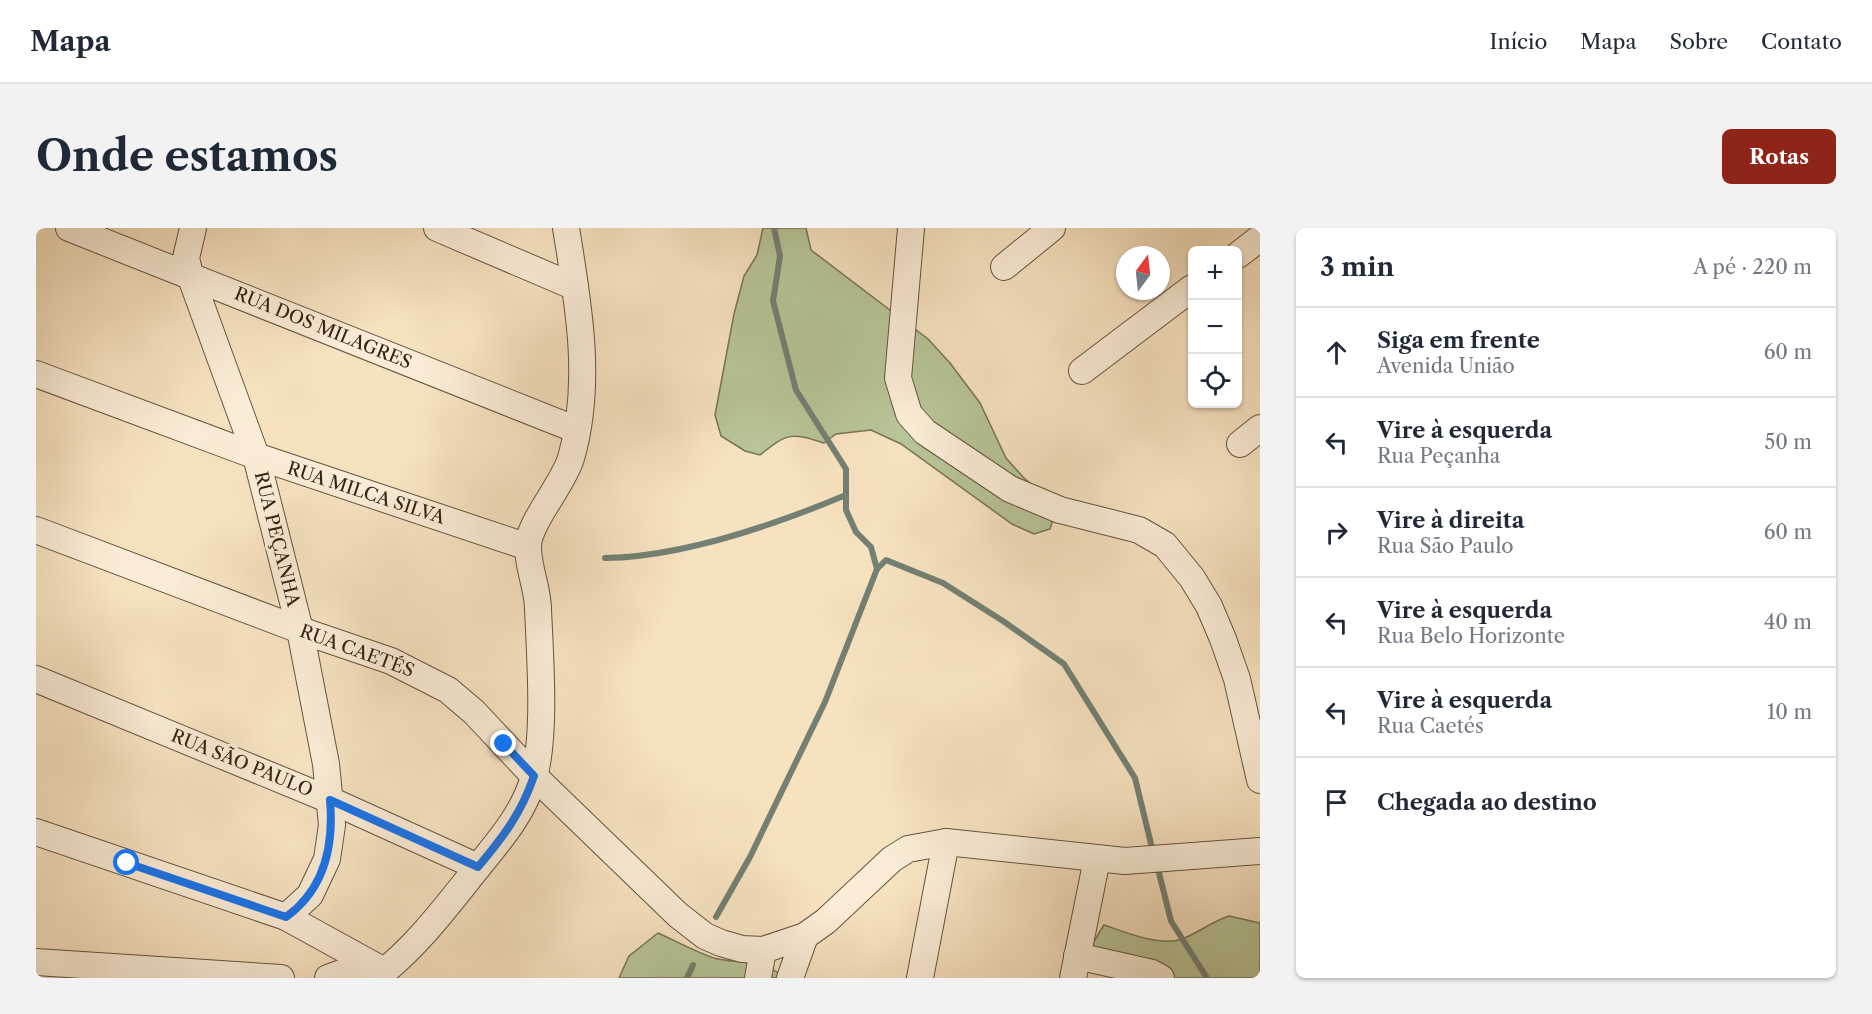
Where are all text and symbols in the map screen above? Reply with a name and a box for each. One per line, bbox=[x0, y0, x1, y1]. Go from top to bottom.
text: Mapa bbox=[30, 24, 111, 58]
text: Início bbox=[1490, 29, 1547, 54]
text: Mapa bbox=[1580, 29, 1637, 54]
text: Sobre bbox=[1670, 29, 1728, 54]
text: Contato bbox=[1761, 29, 1842, 54]
button: Rotas bbox=[1722, 129, 1836, 184]
text: Onde estamos bbox=[36, 130, 338, 182]
north arrow bbox=[1116, 246, 1170, 300]
map controls bbox=[1188, 246, 1242, 408]
button: + bbox=[1188, 246, 1242, 300]
text: 3 min bbox=[1320, 251, 1394, 283]
text: A pé · 220 m bbox=[1693, 255, 1812, 279]
street label: RUA DOS MILAGRES bbox=[231, 282, 415, 374]
button: − bbox=[1188, 300, 1242, 354]
text: Siga em frente bbox=[1377, 327, 1540, 354]
icon: ahead bbox=[1320, 336, 1353, 369]
text: 60 m bbox=[1764, 340, 1812, 364]
button: locate bbox=[1188, 354, 1242, 408]
text: Avenida União bbox=[1377, 354, 1515, 378]
text: Vire à esquerda bbox=[1377, 417, 1552, 444]
icon: left bbox=[1320, 426, 1353, 459]
text: 50 m bbox=[1765, 430, 1812, 454]
text: Rua Peçanha bbox=[1377, 444, 1500, 468]
street label: RUA MILCA SILVA bbox=[284, 457, 448, 529]
street label: RUA PEÇANHA bbox=[250, 469, 305, 610]
text: Vire à direita bbox=[1377, 507, 1524, 534]
icon: right bbox=[1320, 516, 1353, 549]
text: 60 m bbox=[1764, 520, 1812, 544]
text: Rua São Paulo bbox=[1377, 534, 1514, 558]
text: Vire à esquerda bbox=[1377, 597, 1552, 624]
icon: left bbox=[1320, 606, 1353, 639]
text: 40 m bbox=[1764, 610, 1812, 634]
street label: RUA CAETÉS bbox=[297, 619, 417, 682]
text: Rua Belo Horizonte bbox=[1377, 624, 1565, 648]
text: Vire à esquerda bbox=[1377, 687, 1552, 714]
icon: left bbox=[1320, 696, 1353, 729]
text: 10 m bbox=[1767, 700, 1812, 724]
text: Rua Caetés bbox=[1377, 714, 1484, 738]
street label: RUA SÃO PAULO bbox=[168, 723, 317, 801]
route end bbox=[490, 730, 516, 756]
icon: arrive bbox=[1320, 786, 1353, 819]
text: Chegada ao destino bbox=[1377, 789, 1597, 816]
route start bbox=[113, 849, 139, 875]

